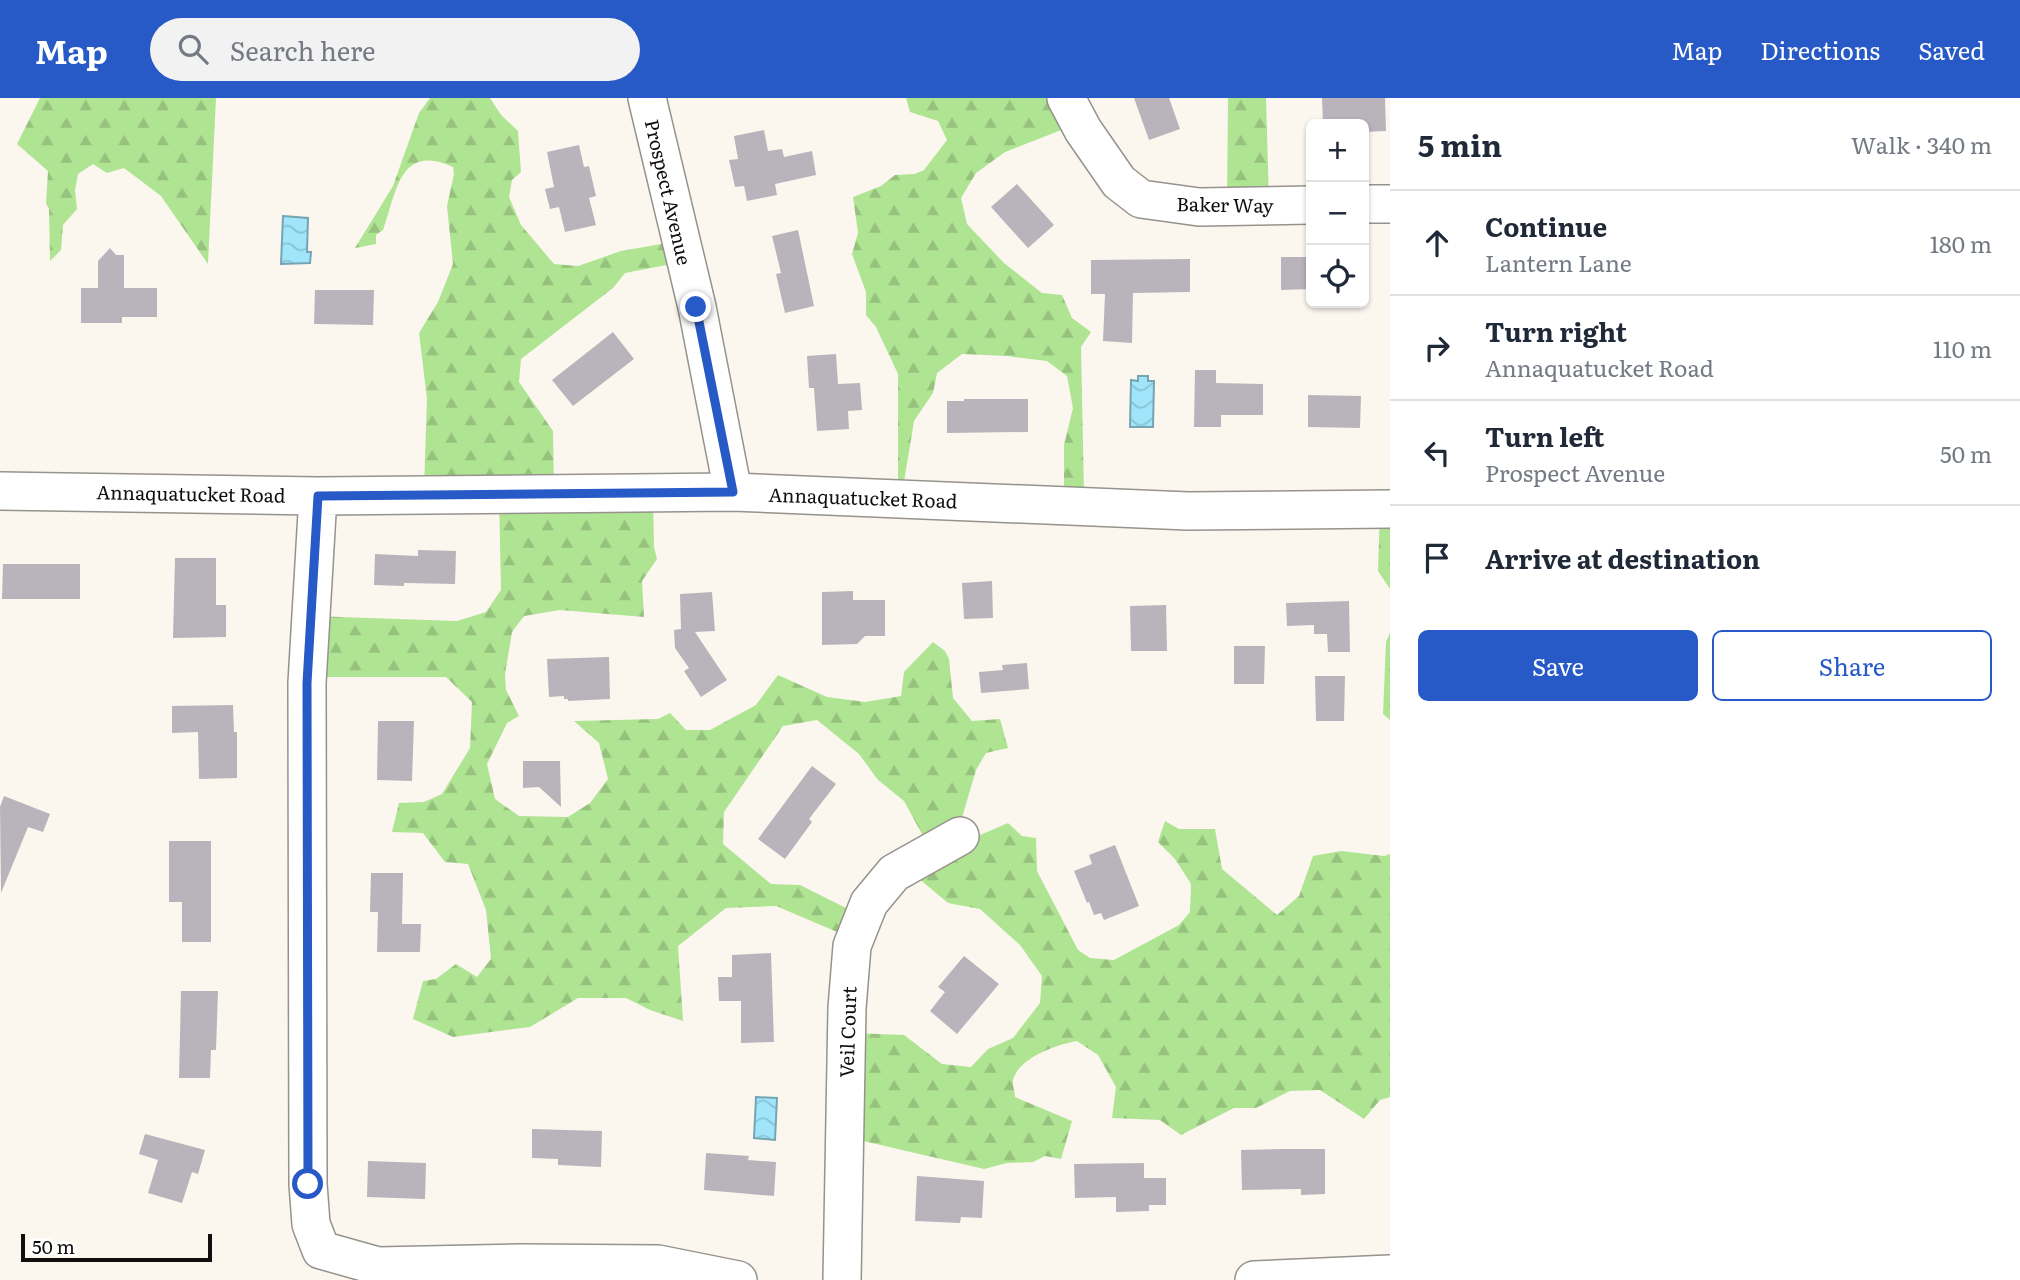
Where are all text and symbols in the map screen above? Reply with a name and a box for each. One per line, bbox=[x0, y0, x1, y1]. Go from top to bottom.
search box bbox=[150, 18, 640, 81]
text: Map bbox=[35, 25, 108, 74]
icon: search bbox=[174, 30, 212, 68]
text: Search here bbox=[230, 30, 376, 69]
text: Map bbox=[1671, 32, 1722, 67]
text: Directions bbox=[1760, 32, 1880, 67]
text: Saved bbox=[1918, 32, 1985, 67]
street label: Prospect Avenue bbox=[639, 116, 699, 268]
map controls bbox=[1306, 119, 1369, 308]
button: + bbox=[1306, 119, 1369, 182]
text: 5 min bbox=[1418, 122, 1502, 166]
text: Walk · 340 m bbox=[1851, 127, 1992, 161]
button: − bbox=[1306, 182, 1369, 245]
street label: Baker Way bbox=[1176, 189, 1274, 219]
text: Continue bbox=[1485, 206, 1607, 245]
icon: ahead bbox=[1418, 224, 1456, 262]
text: 180 m bbox=[1930, 226, 1992, 260]
button: locate bbox=[1306, 245, 1369, 308]
text: Lantern Lane bbox=[1485, 245, 1632, 279]
route end bbox=[680, 291, 711, 322]
text: Turn right bbox=[1485, 311, 1627, 350]
icon: right bbox=[1418, 329, 1456, 367]
text: 110 m bbox=[1933, 331, 1992, 365]
text: Annaquatucket Road bbox=[1485, 350, 1714, 384]
text: Turn left bbox=[1485, 416, 1604, 455]
icon: left bbox=[1418, 434, 1456, 472]
text: 50 m bbox=[1940, 436, 1992, 470]
text: Prospect Avenue bbox=[1485, 455, 1665, 489]
street label: Annaquatucket Road bbox=[96, 477, 286, 509]
street label: Annaquatucket Road bbox=[768, 480, 958, 514]
text: Arrive at destination bbox=[1485, 538, 1760, 577]
icon: arrive bbox=[1418, 539, 1456, 577]
button: Save bbox=[1418, 630, 1698, 701]
button: Share bbox=[1712, 630, 1992, 701]
street label: Veil Court bbox=[831, 985, 863, 1078]
route start bbox=[292, 1168, 323, 1199]
scale bar bbox=[21, 1231, 212, 1263]
text: 50 m bbox=[32, 1232, 75, 1260]

